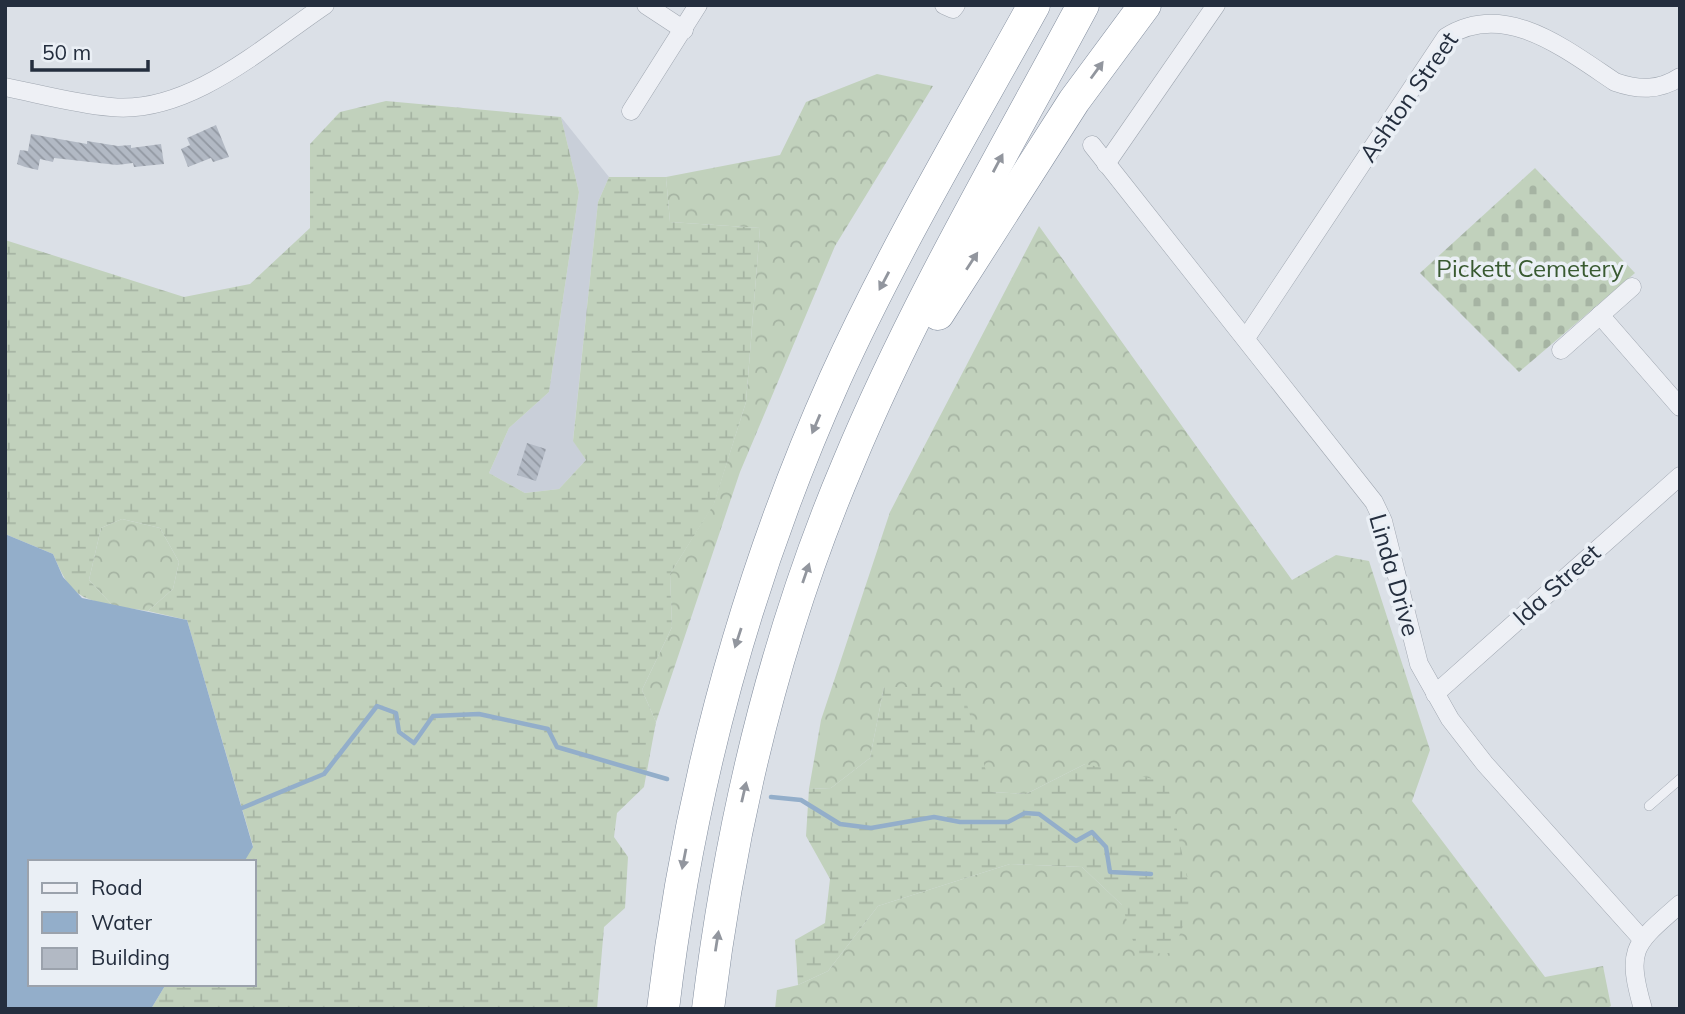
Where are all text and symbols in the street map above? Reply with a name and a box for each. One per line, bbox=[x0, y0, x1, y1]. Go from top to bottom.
street label: Ashton Street bbox=[1352, 26, 1464, 167]
scale bar bbox=[32, 28, 147, 72]
text: 50 m bbox=[42, 39, 91, 65]
one-way arrow bbox=[1090, 61, 1104, 79]
one-way arrow bbox=[992, 153, 1004, 173]
one-way arrow bbox=[966, 251, 979, 270]
park label: Pickett Cemetery bbox=[1436, 253, 1624, 283]
one-way arrow bbox=[878, 271, 890, 290]
one-way arrow bbox=[810, 414, 822, 434]
street label: Linda Drive bbox=[1363, 510, 1427, 639]
street label: Ida Street bbox=[1506, 537, 1606, 631]
one-way arrow bbox=[801, 563, 812, 584]
one-way arrow bbox=[732, 627, 743, 648]
one-way arrow bbox=[738, 781, 749, 803]
one-way arrow bbox=[678, 848, 689, 870]
legend bbox=[28, 860, 256, 986]
text: Road bbox=[91, 874, 142, 900]
text: Water bbox=[91, 909, 152, 935]
one-way arrow bbox=[712, 930, 723, 952]
text: Building bbox=[91, 944, 170, 970]

